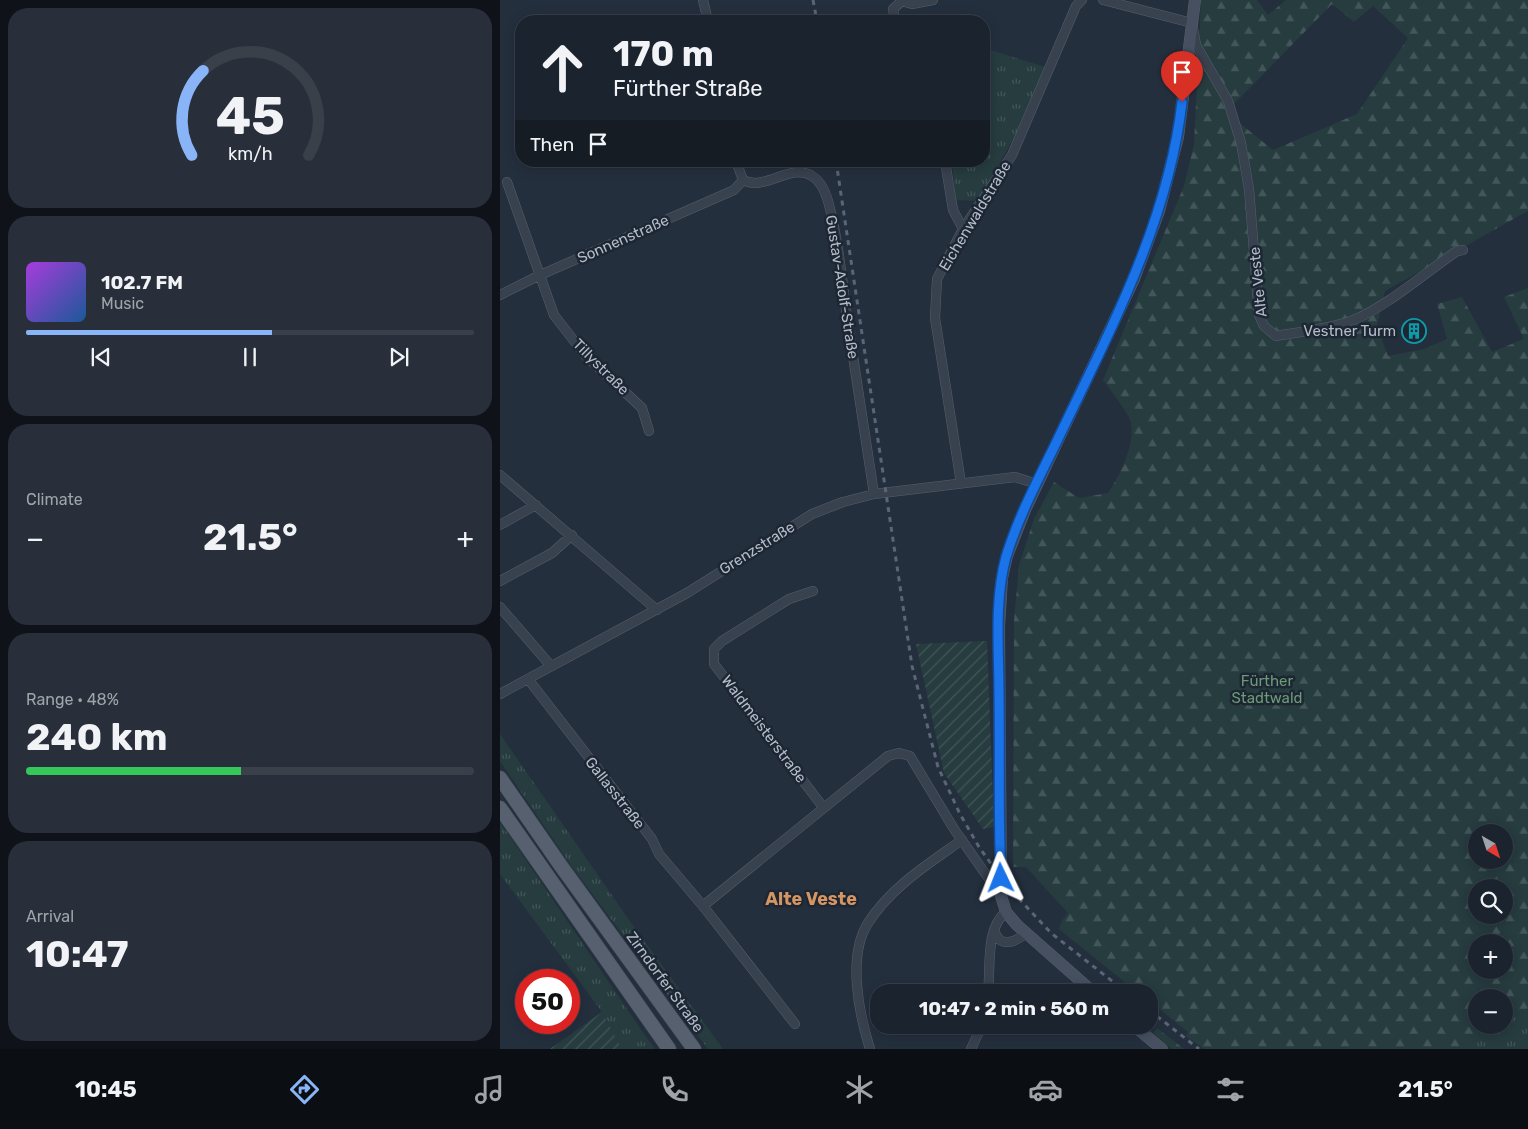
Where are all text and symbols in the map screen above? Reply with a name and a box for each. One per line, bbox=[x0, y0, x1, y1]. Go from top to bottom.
text: 170 m bbox=[613, 33, 714, 75]
icon: ahead bbox=[530, 35, 595, 100]
pin bbox=[1161, 51, 1203, 102]
icon: arrive bbox=[1168, 58, 1196, 86]
text: Fürther Straße bbox=[613, 75, 763, 102]
text: 45 bbox=[215, 85, 285, 147]
icon: arrive bbox=[584, 130, 612, 158]
text: Then bbox=[530, 133, 574, 156]
text: km/h bbox=[228, 143, 272, 164]
street label: Eichenwaldstraße bbox=[935, 158, 1015, 274]
street label: Sonnenstraße bbox=[574, 211, 672, 267]
street label: Gustav-Adolf-Straße bbox=[822, 214, 862, 360]
street label: Alte Veste bbox=[1245, 246, 1271, 318]
text: 102.7 FM bbox=[101, 271, 183, 294]
text: Music bbox=[101, 294, 144, 313]
building icon: Vestner Turm bbox=[1401, 318, 1427, 344]
place label: Vestner Turm bbox=[1303, 322, 1396, 340]
street label: Tillystraße bbox=[569, 335, 633, 399]
icon: previous bbox=[87, 343, 115, 371]
icon: pause bbox=[236, 343, 264, 371]
icon: next bbox=[385, 343, 413, 371]
text: Climate bbox=[26, 490, 83, 509]
text: 21.5° bbox=[203, 514, 298, 560]
street label: Grenzstraße bbox=[716, 518, 798, 578]
text: − bbox=[26, 522, 44, 555]
text: + bbox=[457, 522, 474, 555]
street label: Waldmeisterstraße bbox=[718, 672, 810, 786]
park label: Fürther Stadtwald bbox=[1232, 672, 1302, 707]
text: Range · 48% bbox=[26, 690, 119, 709]
text: 240 km bbox=[26, 714, 167, 760]
street label: Gallasstraße bbox=[581, 753, 649, 833]
north arrow bbox=[1468, 824, 1512, 869]
map controls bbox=[1468, 824, 1513, 1034]
position arrow bbox=[974, 851, 1026, 903]
button: search bbox=[1468, 879, 1513, 924]
district label: Alte Veste bbox=[765, 888, 857, 910]
text: Arrival bbox=[26, 907, 74, 926]
street label: Zirndorfer Straße bbox=[622, 928, 708, 1036]
text: 10:47 bbox=[26, 931, 129, 977]
button: + bbox=[1468, 934, 1513, 979]
speed limit sign: 50 bbox=[515, 969, 580, 1034]
button: − bbox=[1468, 989, 1513, 1034]
text: 10:47 · 2 min · 560 m bbox=[919, 997, 1109, 1020]
icon: directions bbox=[287, 1072, 322, 1107]
icon: music bbox=[472, 1072, 507, 1107]
icon: phone bbox=[657, 1072, 692, 1107]
icon: climate bbox=[842, 1072, 877, 1107]
icon: car bbox=[1028, 1072, 1063, 1107]
icon: filters bbox=[1213, 1072, 1248, 1107]
text: 10:45 bbox=[75, 1076, 137, 1103]
text: 21.5° bbox=[1398, 1076, 1453, 1103]

